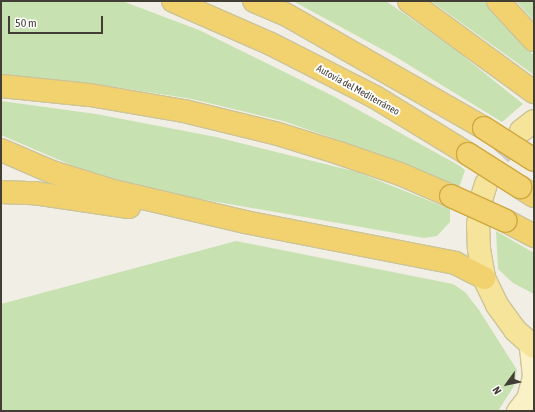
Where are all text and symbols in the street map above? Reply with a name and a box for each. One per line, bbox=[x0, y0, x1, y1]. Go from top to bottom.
scale bar bbox=[10, 8, 105, 34]
text: 50 m bbox=[15, 16, 37, 30]
street label: Autovía del Mediterráneo bbox=[315, 62, 401, 118]
north arrow bbox=[487, 364, 527, 404]
text: N bbox=[490, 385, 504, 397]

